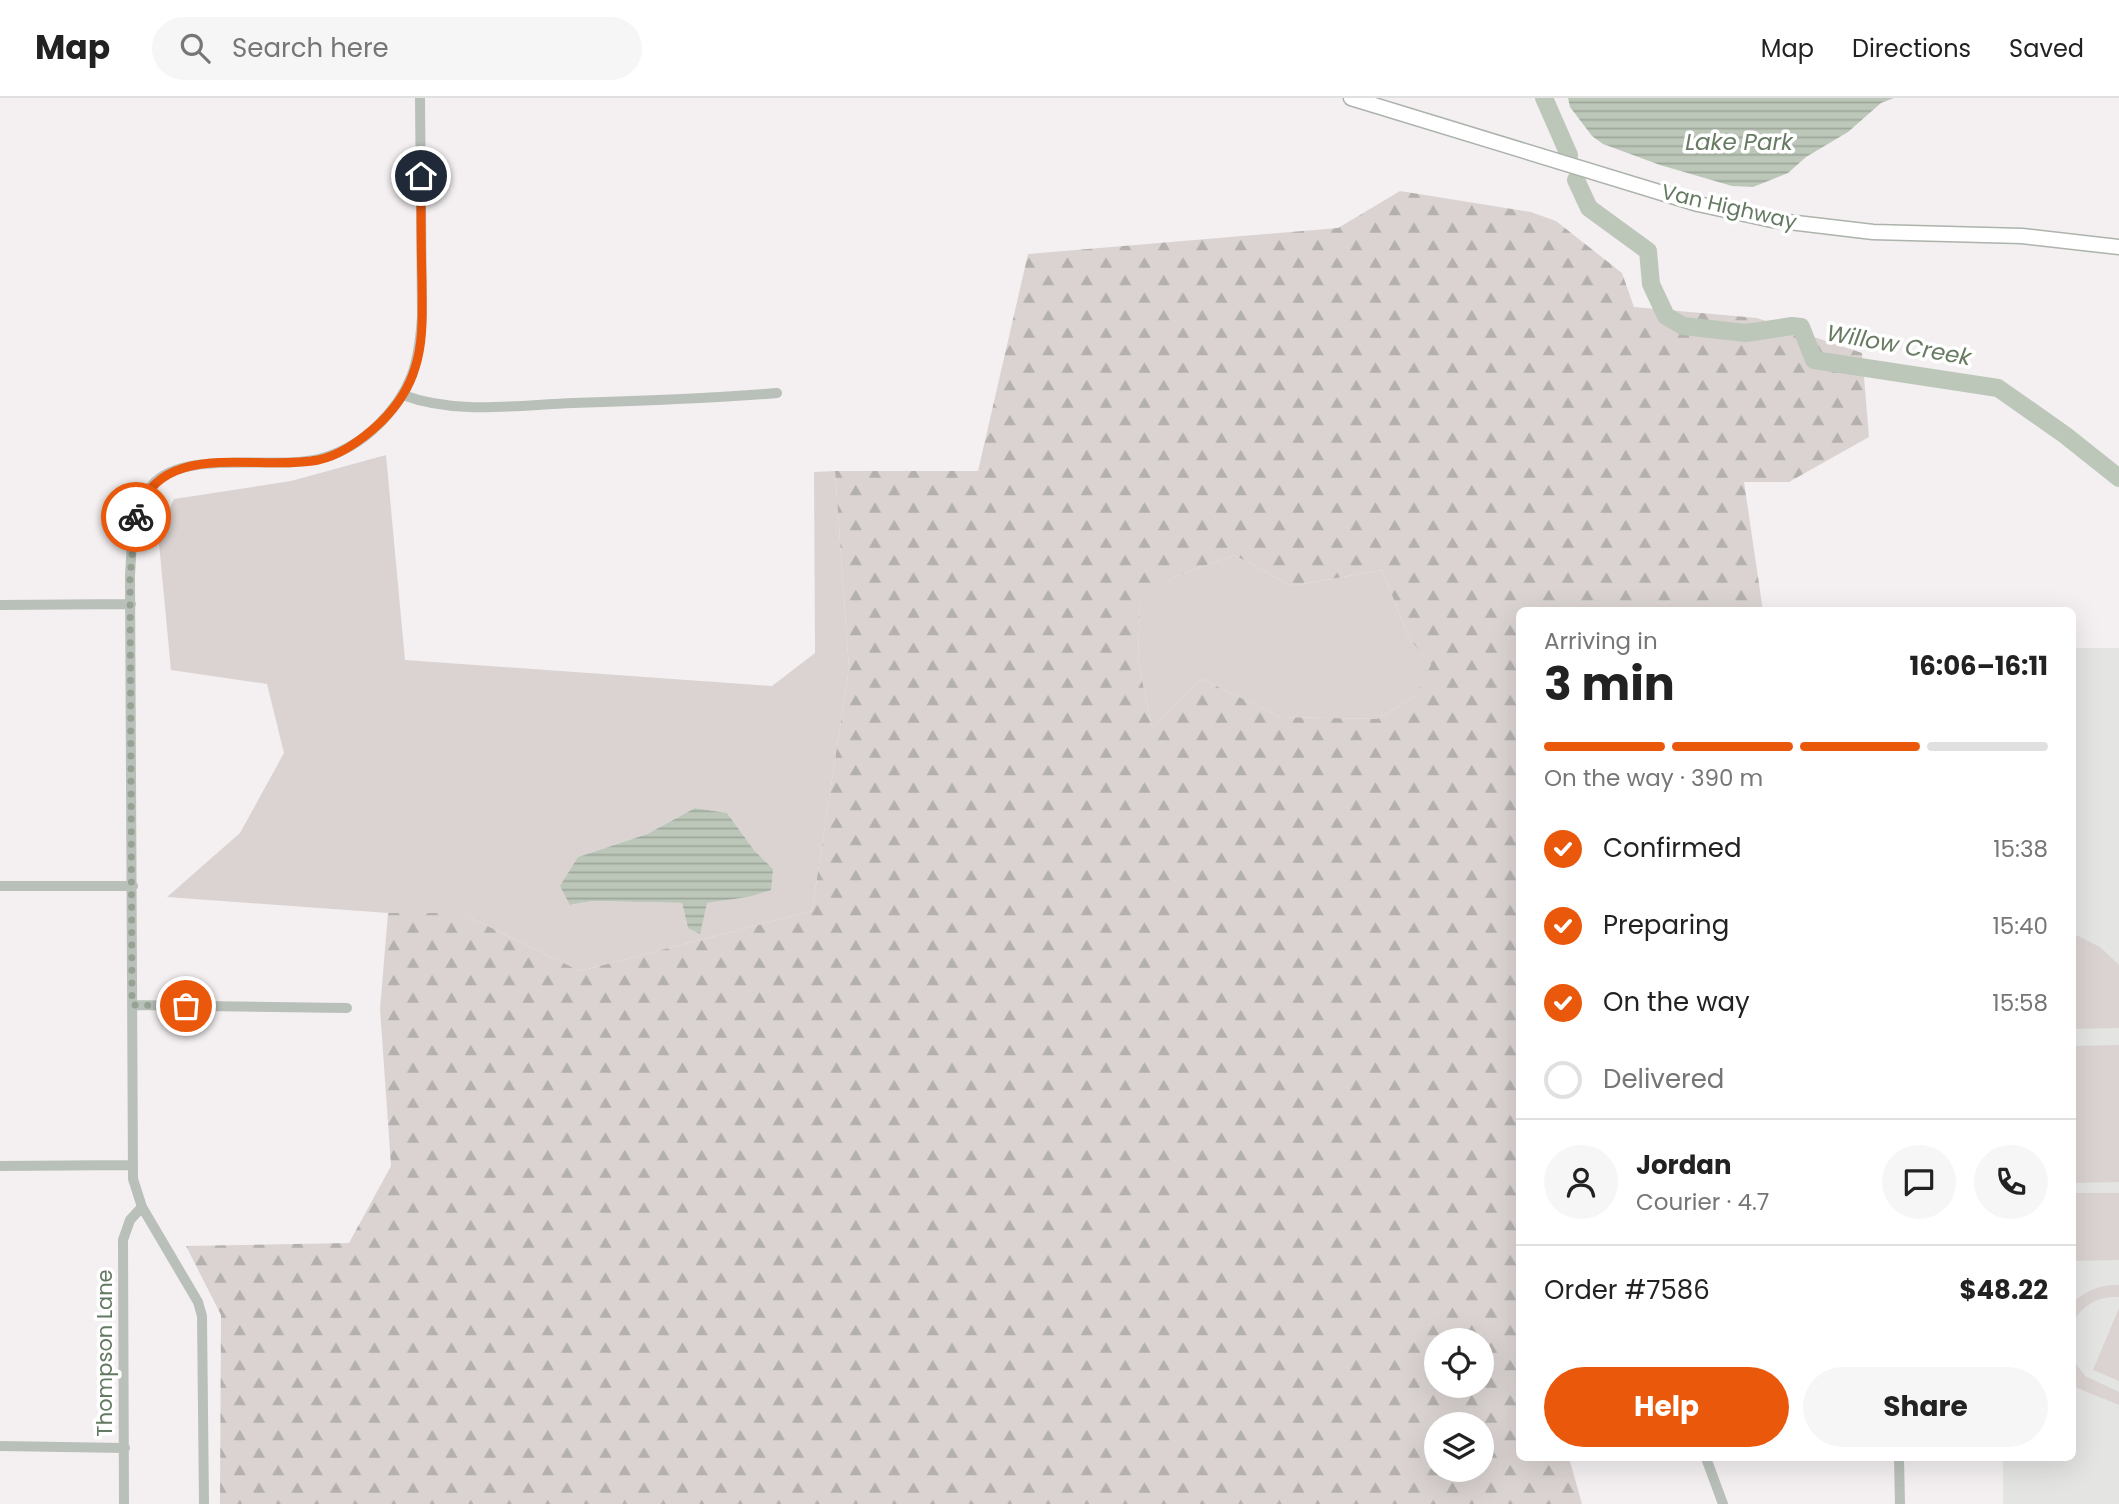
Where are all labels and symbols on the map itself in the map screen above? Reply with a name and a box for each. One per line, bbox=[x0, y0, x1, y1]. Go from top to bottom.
water label: Lake Park bbox=[1685, 126, 1794, 158]
pin bbox=[391, 146, 451, 206]
street label: Van Highway bbox=[1659, 177, 1800, 236]
water label: Willow Creek bbox=[1824, 317, 1975, 374]
courier bbox=[101, 482, 171, 552]
pin bbox=[156, 976, 216, 1036]
street label: Thompson Lane bbox=[90, 1269, 119, 1437]

